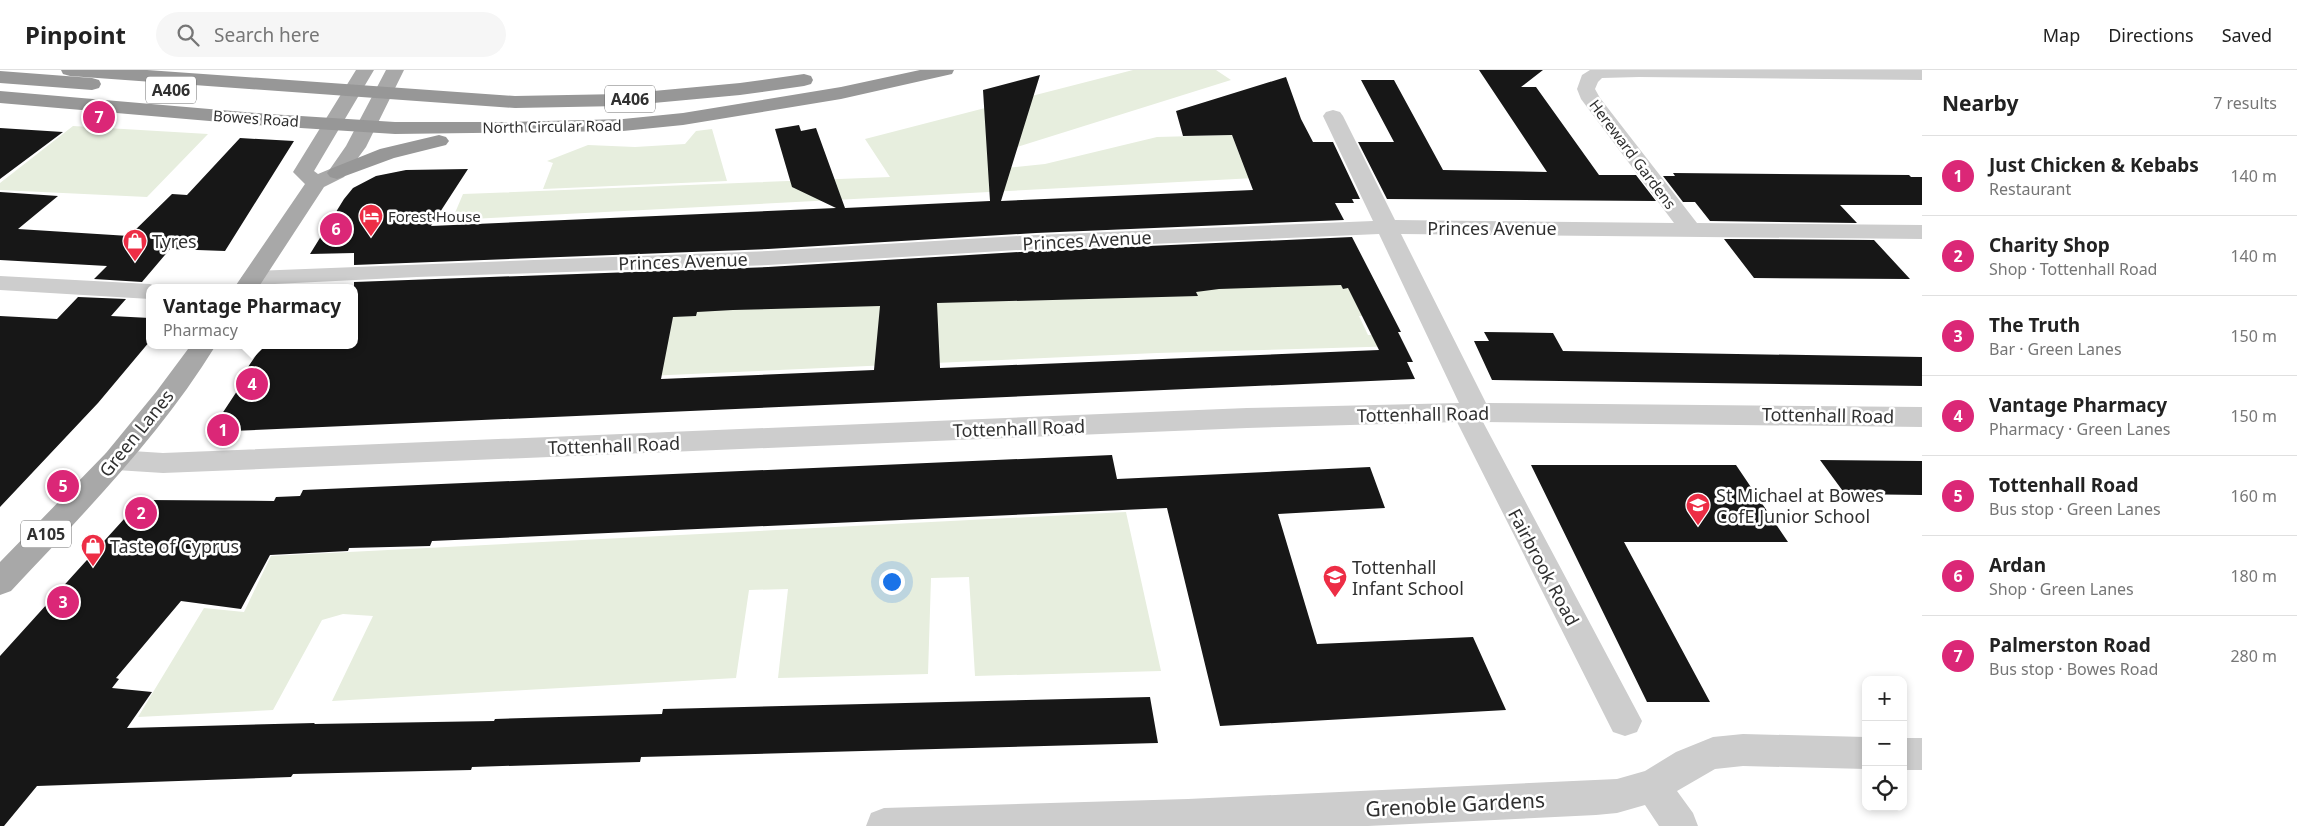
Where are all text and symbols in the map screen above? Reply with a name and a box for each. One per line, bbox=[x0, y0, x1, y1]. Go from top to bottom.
search box bbox=[156, 12, 506, 57]
text: Pinpoint bbox=[25, 18, 126, 51]
icon: search bbox=[174, 21, 202, 49]
text: Search here bbox=[214, 22, 320, 48]
text: Map bbox=[2043, 23, 2080, 47]
text: Directions bbox=[2108, 23, 2194, 47]
text: Saved bbox=[2222, 23, 2272, 47]
road number: A406 bbox=[146, 76, 196, 104]
road number: A406 bbox=[605, 85, 655, 112]
text: Nearby bbox=[1942, 89, 2018, 117]
text: 7 results bbox=[2213, 92, 2277, 114]
street label: Hereward Gardens bbox=[1585, 95, 1681, 213]
pin: 7 bbox=[83, 98, 115, 136]
street label: Bowes Road bbox=[212, 105, 300, 131]
street label: North Circular Road bbox=[482, 115, 622, 137]
text: Just Chicken & Kebabs bbox=[1989, 152, 2199, 178]
text: 1 bbox=[1953, 165, 1963, 187]
text: 140 m bbox=[2230, 165, 2277, 187]
text: Restaurant bbox=[1989, 178, 2071, 200]
hotel icon: Forest House bbox=[358, 203, 384, 237]
place label: Forest House bbox=[388, 206, 481, 226]
pin: 6 bbox=[320, 210, 352, 248]
street label: Princes Avenue bbox=[1427, 216, 1557, 240]
street label: Princes Avenue bbox=[1022, 225, 1152, 255]
shop icon: Tyres bbox=[122, 228, 148, 262]
place label: Tyres bbox=[152, 229, 197, 253]
text: Charity Shop bbox=[1989, 232, 2110, 258]
text: 2 bbox=[1953, 245, 1963, 267]
text: 140 m bbox=[2230, 245, 2277, 267]
street label: Princes Avenue bbox=[618, 247, 748, 275]
text: Shop · Tottenhall Road bbox=[1989, 258, 2157, 280]
popup bbox=[146, 284, 358, 349]
text: Vantage Pharmacy bbox=[163, 293, 341, 319]
text: The Truth bbox=[1989, 312, 2080, 338]
text: Pharmacy bbox=[163, 319, 238, 341]
text: 3 bbox=[1953, 325, 1963, 347]
text: 150 m bbox=[2230, 325, 2277, 347]
text: Bar · Green Lanes bbox=[1989, 338, 2122, 360]
pin: 4 bbox=[236, 365, 268, 403]
street label: Green Lanes bbox=[93, 384, 179, 482]
text: Vantage Pharmacy bbox=[1989, 392, 2167, 418]
street label: Tottenhall Road bbox=[1357, 401, 1489, 427]
street label: Tottenhall Road bbox=[1762, 402, 1894, 428]
text: 4 bbox=[1953, 405, 1963, 427]
text: 150 m bbox=[2230, 405, 2277, 427]
pin: 1 bbox=[207, 411, 239, 449]
street label: Tottenhall Road bbox=[952, 414, 1086, 442]
text: Pharmacy · Green Lanes bbox=[1989, 418, 2171, 440]
street label: Tottenhall Road bbox=[547, 431, 681, 459]
pin: 5 bbox=[47, 467, 79, 505]
text: Tottenhall Road bbox=[1989, 472, 2138, 498]
place label: St Michael at Bowes CofE Junior School bbox=[1716, 483, 1884, 528]
text: 5 bbox=[1953, 485, 1963, 507]
text: 160 m bbox=[2230, 485, 2277, 507]
school or university icon: St Michael at Bowes CofE Junior School bbox=[1685, 492, 1711, 526]
pin: 2 bbox=[125, 494, 157, 532]
text: Bus stop · Green Lanes bbox=[1989, 498, 2161, 520]
street label: Fairbrook Road bbox=[1503, 504, 1585, 630]
road number: A105 bbox=[21, 520, 71, 548]
shop icon: Taste of Cyprus bbox=[80, 533, 106, 567]
place label: Taste of Cyprus bbox=[110, 534, 239, 558]
text: Ardan bbox=[1989, 552, 2046, 578]
place label: Tottenhall Infant School bbox=[1352, 555, 1464, 600]
school or university icon: Tottenhall Infant School bbox=[1322, 564, 1348, 598]
text: 6 bbox=[1953, 565, 1963, 587]
text: 180 m bbox=[2230, 565, 2277, 587]
your location bbox=[879, 569, 905, 595]
text: Shop · Green Lanes bbox=[1989, 578, 2134, 600]
pin: 3 bbox=[47, 583, 79, 621]
text: Palmerston Road bbox=[1989, 632, 2151, 658]
text: 7 bbox=[1953, 645, 1963, 667]
text: 280 m bbox=[2230, 645, 2277, 667]
text: Bus stop · Bowes Road bbox=[1989, 658, 2158, 680]
map controls bbox=[1862, 676, 1907, 811]
button: + bbox=[1862, 676, 1907, 721]
button: − bbox=[1862, 721, 1907, 766]
button: locate bbox=[1862, 766, 1907, 811]
street label: Grenoble Gardens bbox=[1364, 785, 1546, 823]

